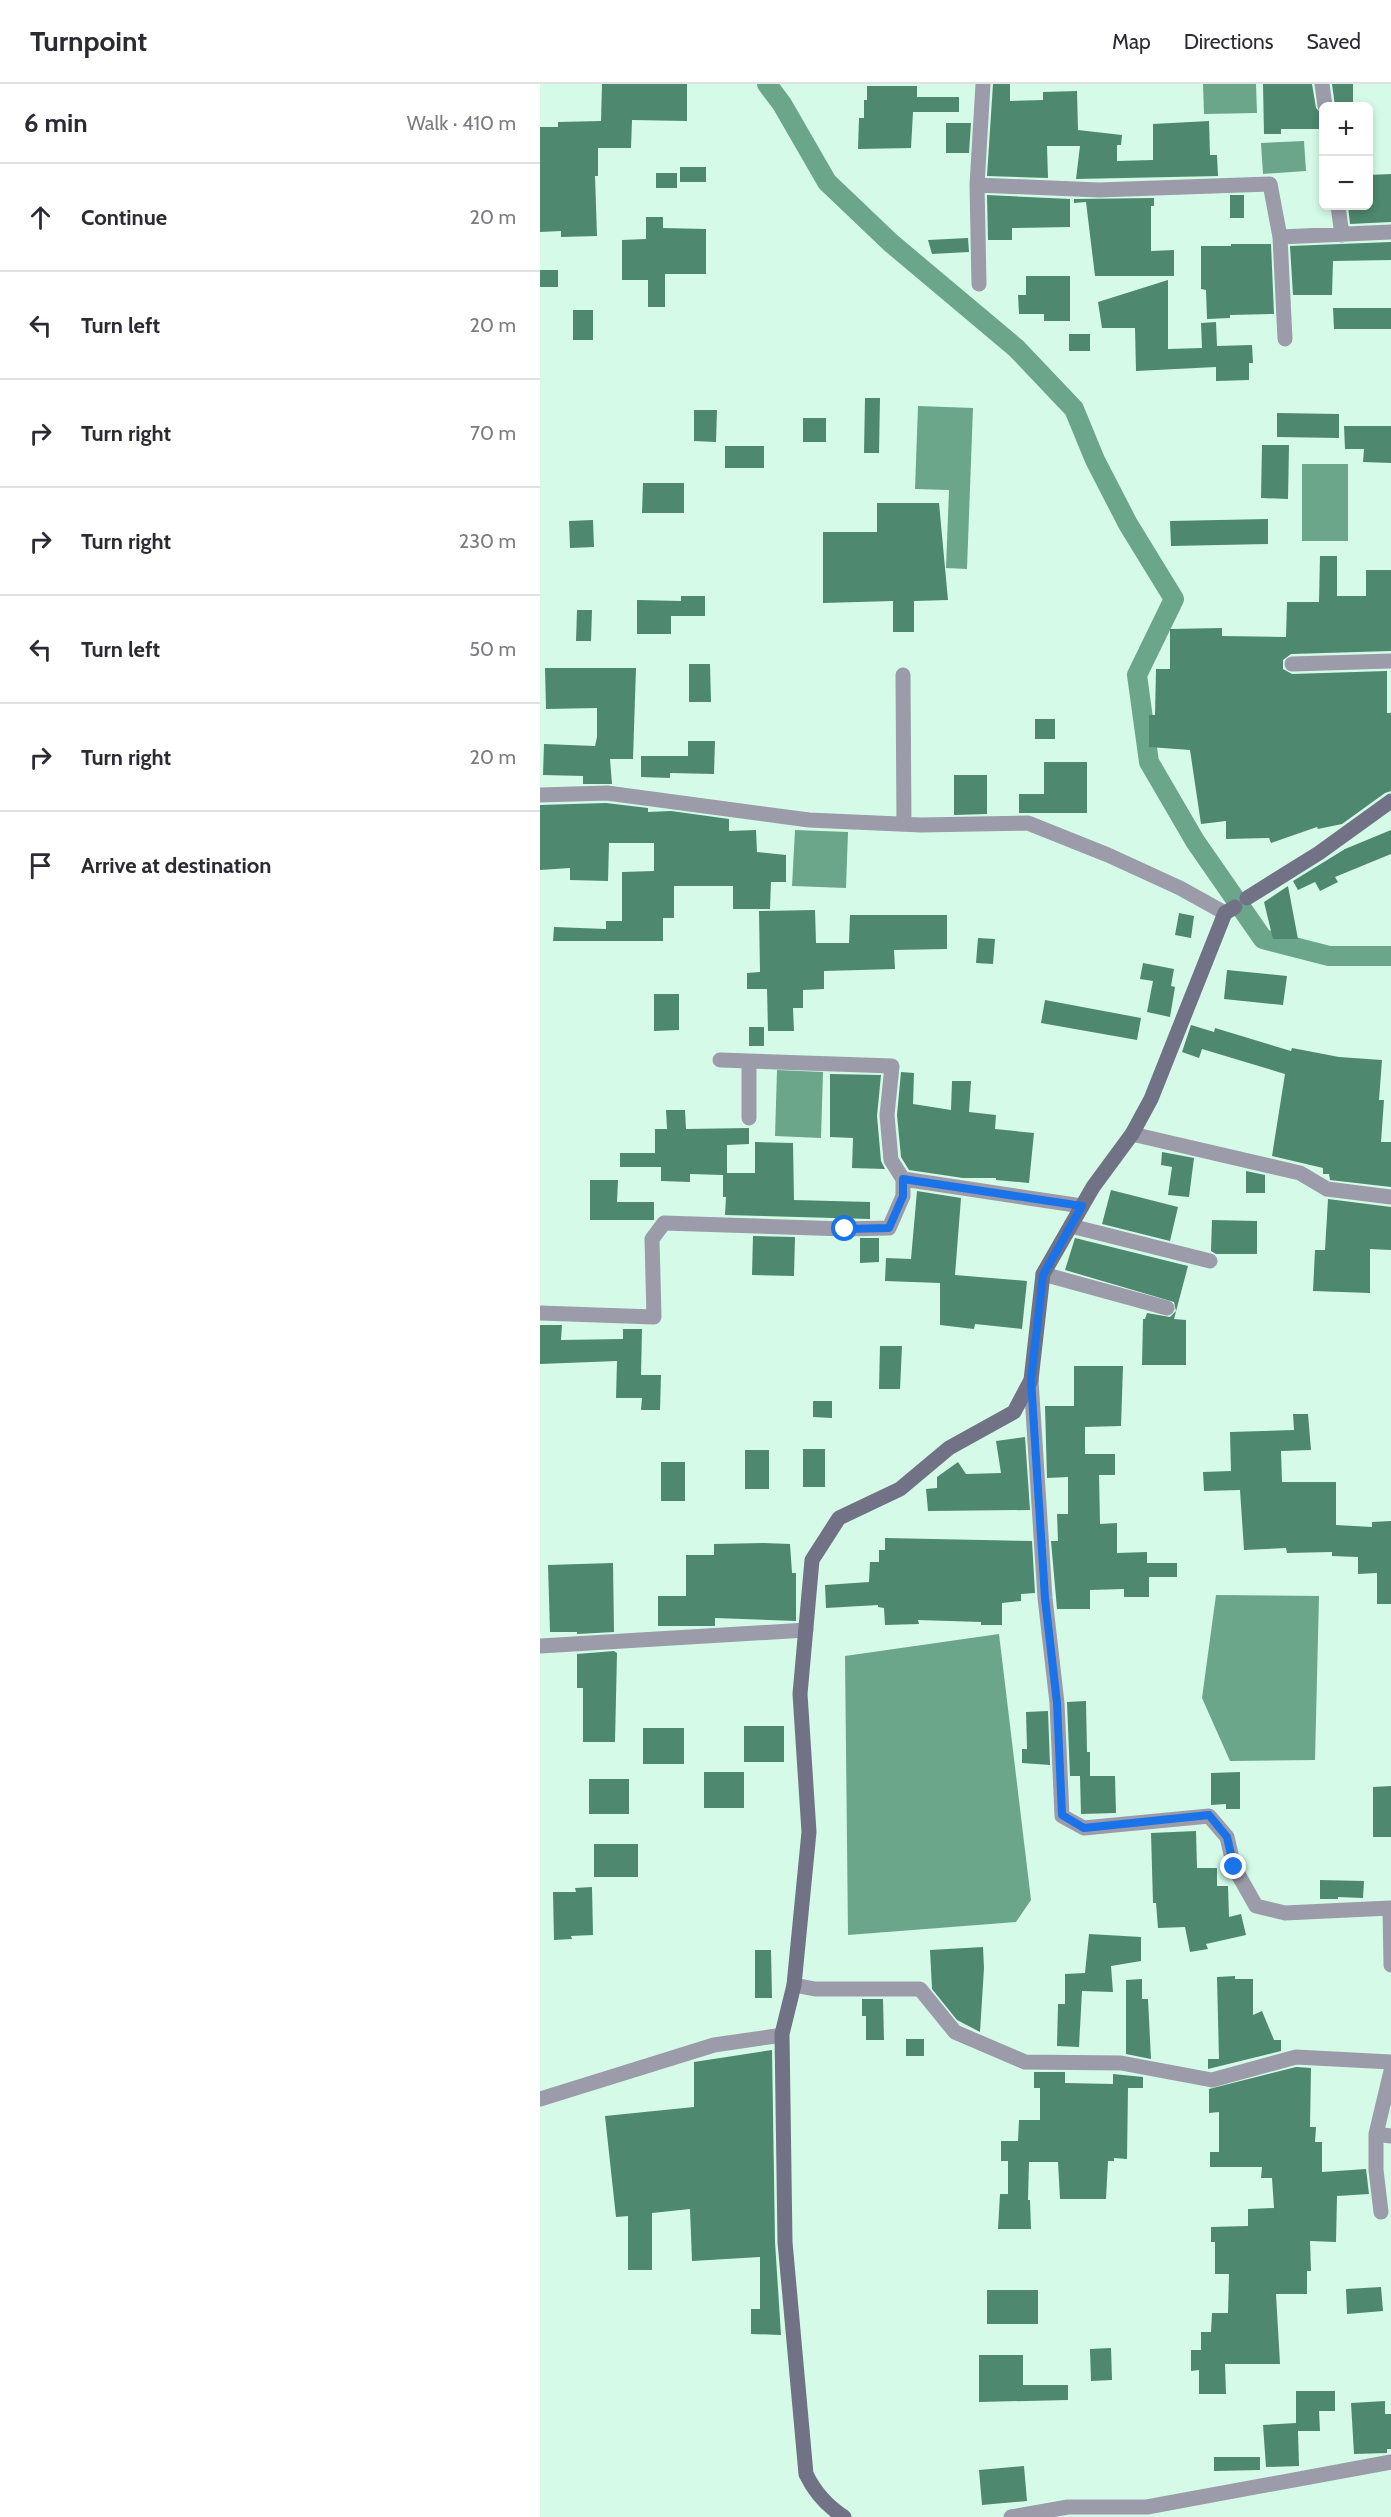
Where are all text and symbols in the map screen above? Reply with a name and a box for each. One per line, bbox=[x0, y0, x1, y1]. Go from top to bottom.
text: Turnpoint bbox=[30, 24, 147, 58]
text: Map bbox=[1112, 29, 1151, 54]
text: Directions bbox=[1184, 29, 1273, 54]
text: Saved bbox=[1306, 29, 1361, 54]
map controls bbox=[1319, 102, 1373, 210]
button: + bbox=[1319, 102, 1373, 156]
text: 6 min bbox=[24, 107, 88, 139]
text: Walk · 410 m bbox=[407, 111, 516, 135]
button: − bbox=[1319, 156, 1373, 210]
icon: ahead bbox=[24, 201, 57, 234]
text: Continue bbox=[81, 204, 167, 231]
text: 20 m bbox=[470, 205, 516, 229]
icon: left bbox=[24, 309, 57, 342]
text: Turn left bbox=[81, 312, 160, 339]
text: 20 m bbox=[470, 313, 516, 337]
icon: right bbox=[24, 417, 57, 450]
text: Turn right bbox=[81, 420, 171, 447]
text: 70 m bbox=[470, 421, 516, 445]
icon: right bbox=[24, 525, 57, 558]
text: Turn right bbox=[81, 528, 171, 555]
text: 230 m bbox=[459, 529, 516, 553]
icon: left bbox=[24, 633, 57, 666]
text: Turn left bbox=[81, 636, 160, 663]
text: 50 m bbox=[469, 637, 516, 661]
icon: right bbox=[24, 741, 57, 774]
text: Turn right bbox=[81, 744, 171, 771]
text: 20 m bbox=[470, 745, 516, 769]
icon: arrive bbox=[24, 849, 57, 882]
text: Arrive at destination bbox=[81, 852, 271, 879]
route start bbox=[831, 1215, 857, 1241]
route end bbox=[1220, 1853, 1246, 1879]

